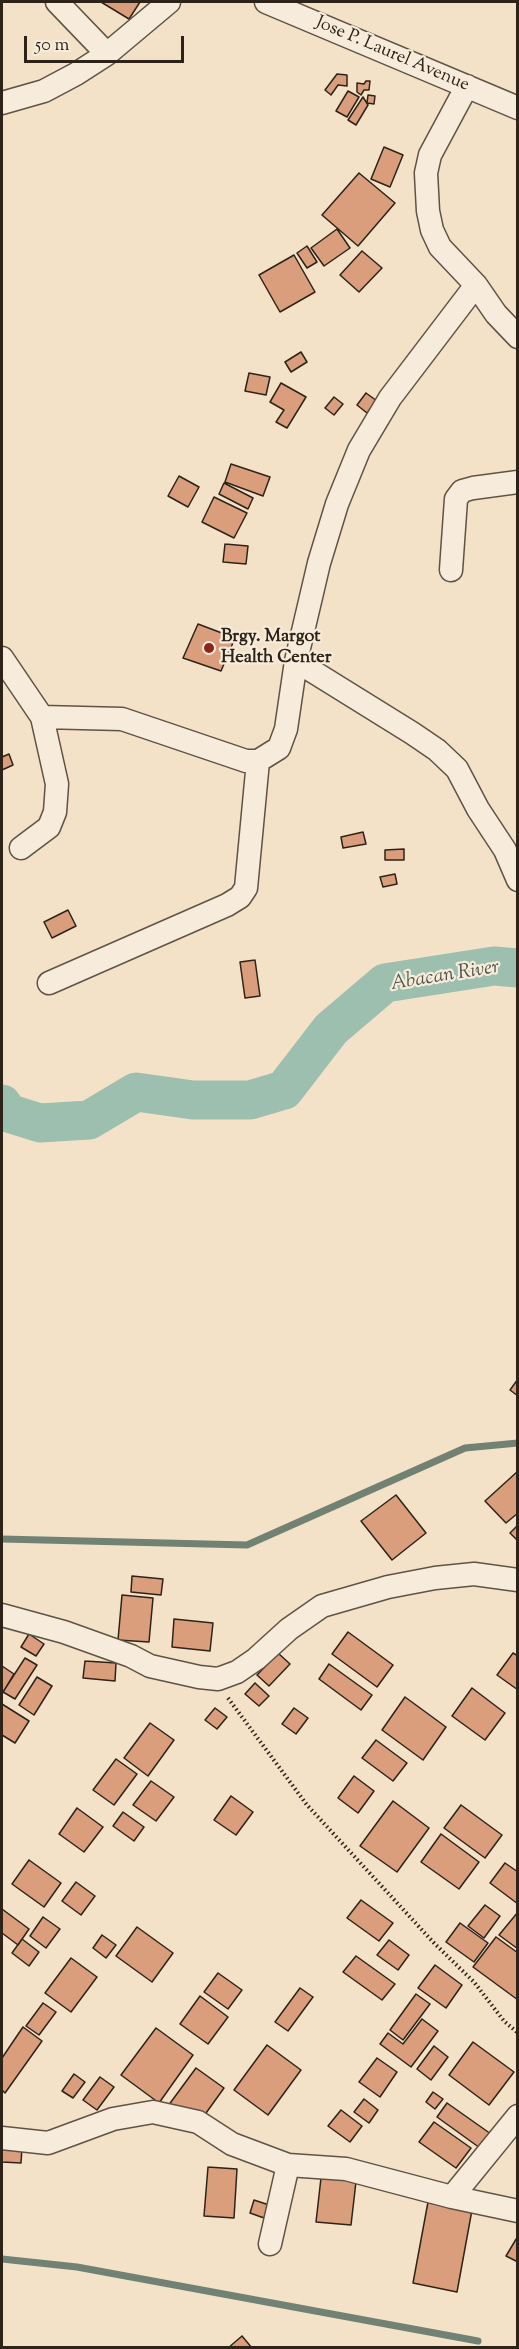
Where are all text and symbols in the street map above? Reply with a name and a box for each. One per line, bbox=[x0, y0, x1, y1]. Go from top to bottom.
street label: Jose P. Laurel Avenue bbox=[312, 13, 472, 97]
scale bar bbox=[27, 24, 188, 62]
text: 50 m bbox=[35, 33, 69, 59]
place label: Brgy. Margot Health Center bbox=[221, 627, 331, 670]
marker: Brgy. Margot Health Center bbox=[202, 641, 216, 655]
water label: Abacan River bbox=[389, 957, 501, 997]

